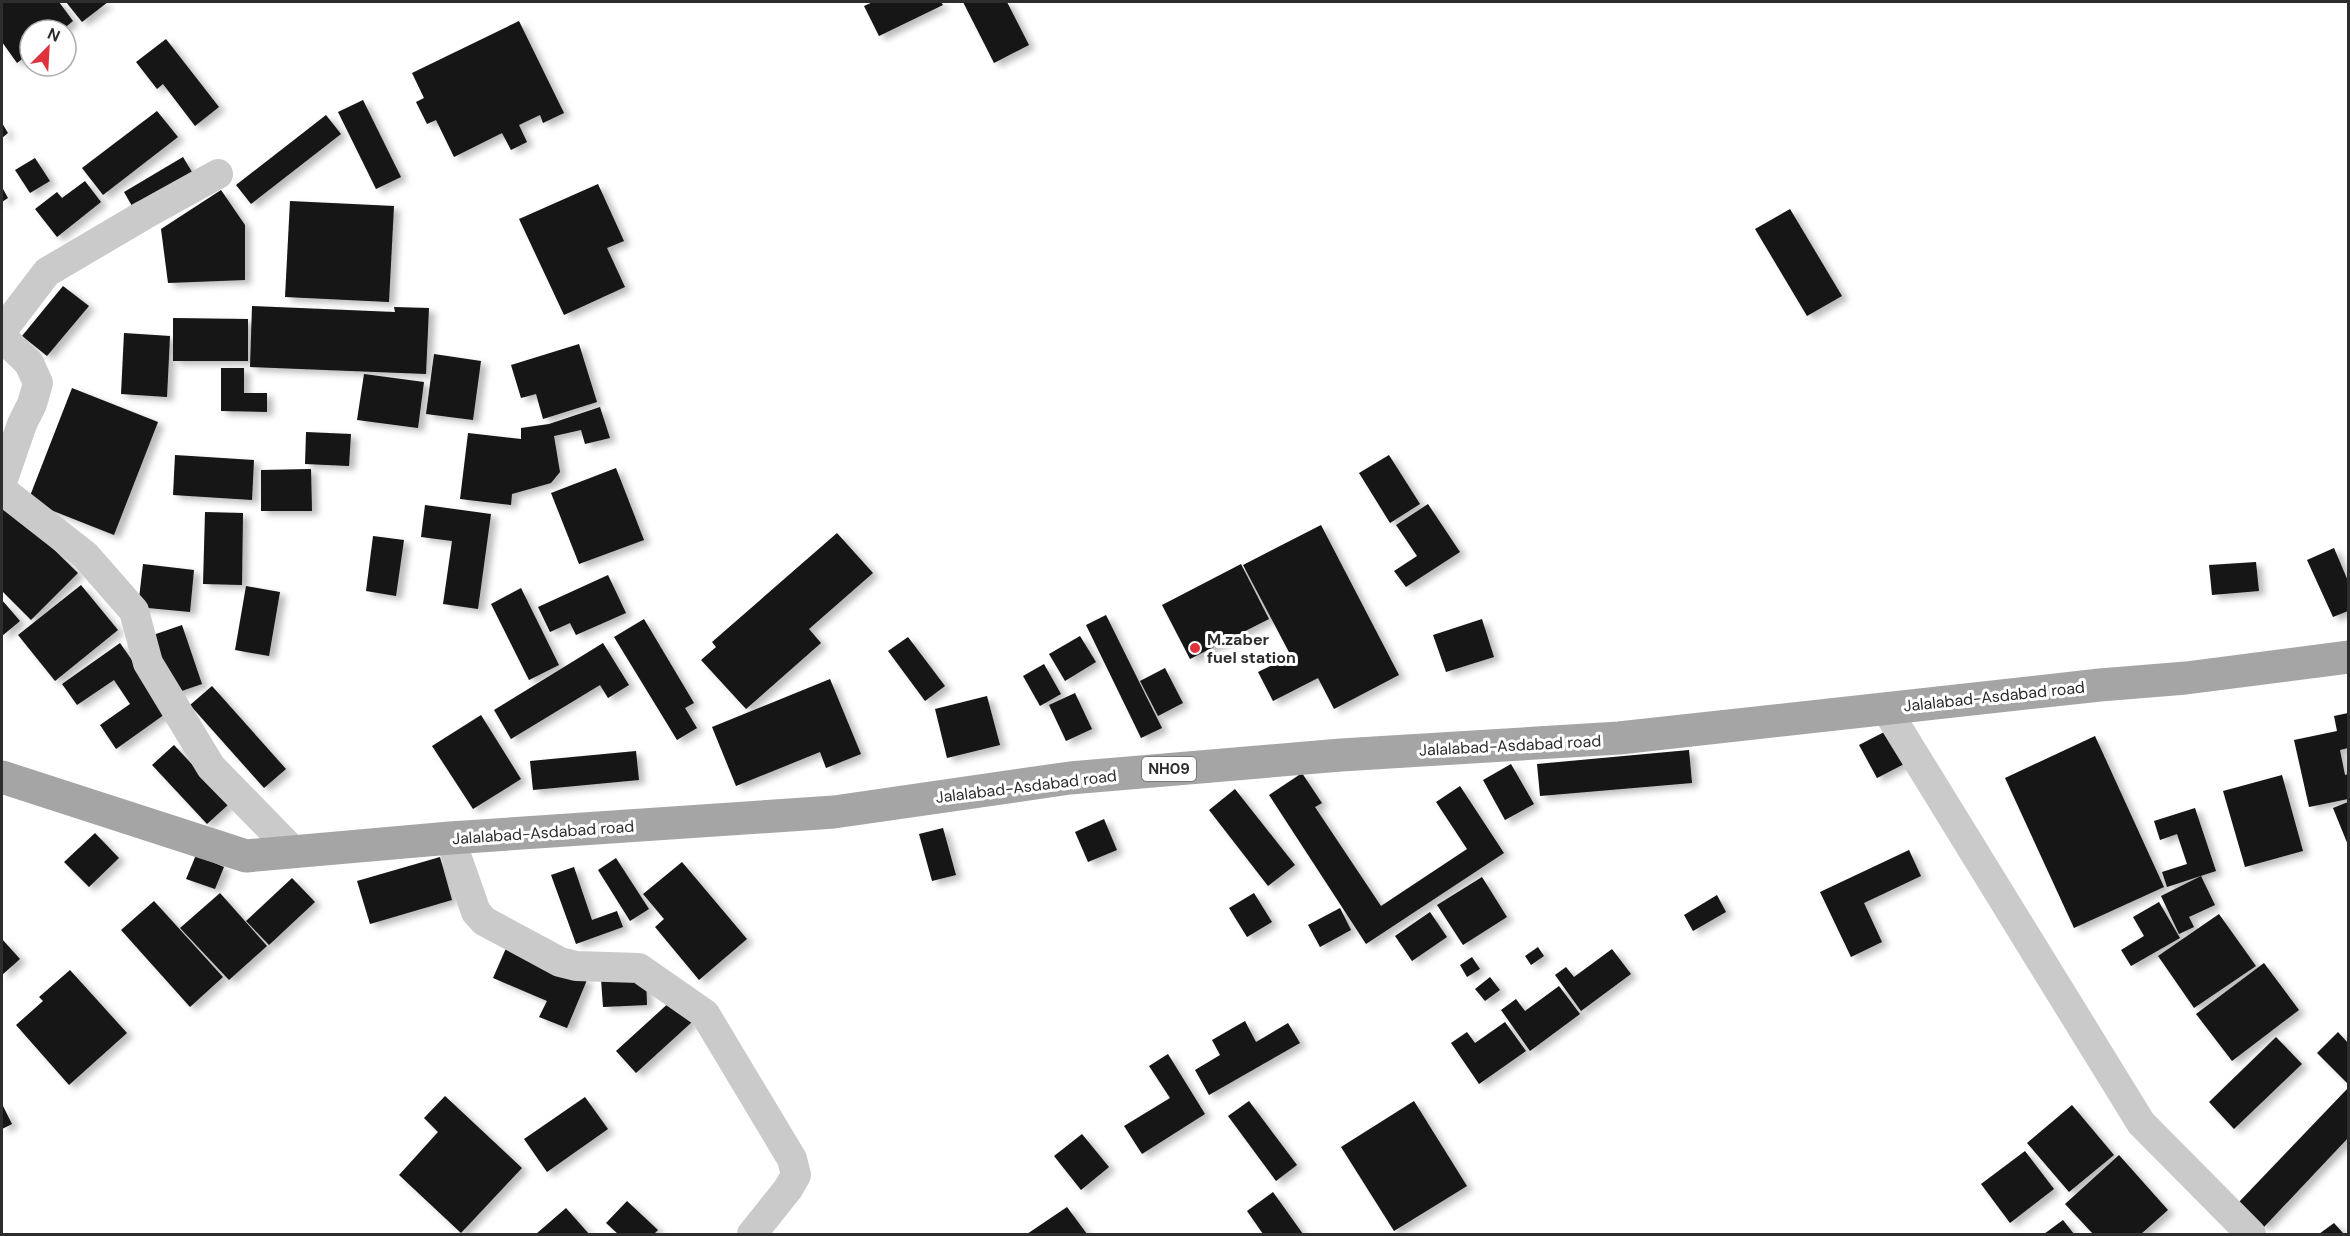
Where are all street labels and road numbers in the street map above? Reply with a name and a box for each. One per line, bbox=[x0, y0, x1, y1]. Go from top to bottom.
street label: Jalalabad-Asdabad road bbox=[1902, 677, 2086, 716]
street label: Jalalabad-Asdabad road bbox=[1418, 730, 1602, 761]
road number: NH09 bbox=[1142, 757, 1196, 781]
street label: Jalalabad-Asdabad road bbox=[934, 765, 1118, 808]
street label: Jalalabad-Asdabad road bbox=[451, 816, 635, 849]

